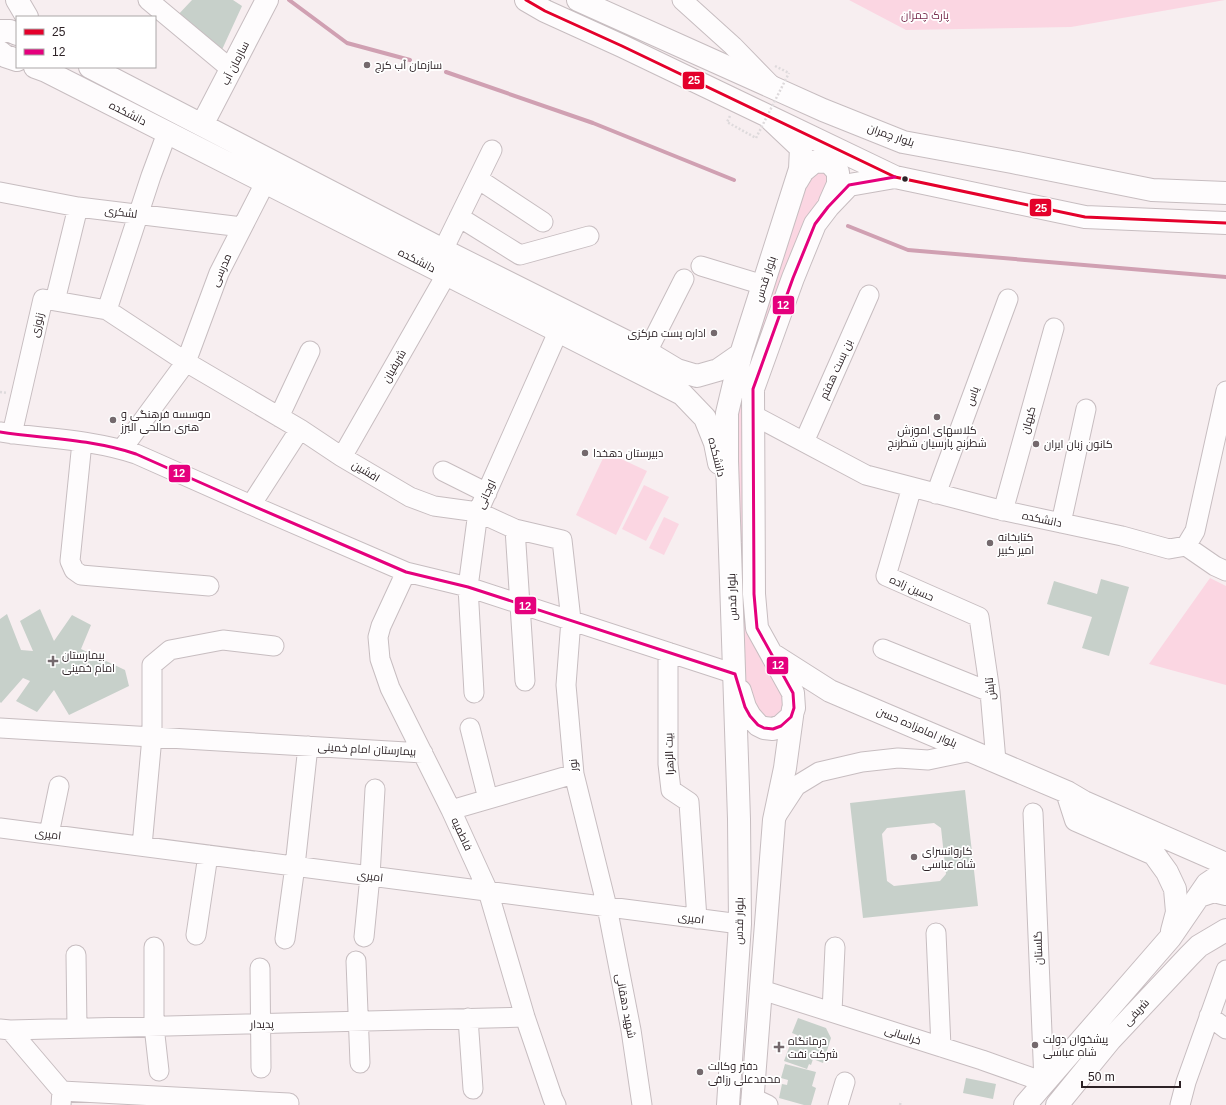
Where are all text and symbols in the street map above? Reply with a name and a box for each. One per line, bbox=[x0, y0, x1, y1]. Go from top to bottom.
park label: پارک چمران bbox=[901, 9, 949, 22]
legend bbox=[16, 16, 156, 68]
text: 25 bbox=[52, 25, 66, 39]
street label: سازمان آب bbox=[219, 39, 252, 87]
text: 12 bbox=[52, 45, 66, 59]
place label: سازمان آب کرج bbox=[375, 59, 442, 73]
marker: سازمان آب کرج bbox=[362, 60, 372, 70]
line badge: 25 bbox=[682, 71, 705, 90]
text: 25 bbox=[688, 74, 700, 86]
street label: دانشکده bbox=[107, 99, 149, 127]
street label: بلوار چمران bbox=[866, 121, 916, 150]
unlabelled marker bbox=[900, 174, 910, 184]
line badge: 25 bbox=[1029, 198, 1052, 217]
text: 25 bbox=[1035, 202, 1047, 214]
street label: لشکری bbox=[104, 204, 138, 221]
street label: دانشکده bbox=[396, 246, 438, 274]
street label: مدرسی bbox=[208, 252, 234, 289]
street label: بلوار قدس bbox=[752, 255, 779, 304]
line badge: 12 bbox=[772, 295, 795, 315]
text: 12 bbox=[777, 299, 789, 311]
street label: زنوزی bbox=[28, 311, 47, 339]
place label: اداره پست مرکزی bbox=[628, 327, 706, 340]
marker: اداره پست مرکزی bbox=[709, 328, 719, 338]
street label: بن بست هفتم bbox=[817, 337, 856, 402]
street label: شریفیان bbox=[380, 347, 409, 385]
street label: یاس bbox=[963, 385, 982, 408]
street label: کیهان bbox=[1019, 405, 1038, 435]
place label: موسسه فرهنگی و هنری صالحی البرز bbox=[120, 408, 211, 434]
marker: کلاسهای اموزش شطرنج پارسیان شطرنج bbox=[932, 412, 942, 422]
marker: موسسه فرهنگی و هنری صالحی البرز bbox=[108, 415, 118, 425]
place label: کلاسهای اموزش شطرنج پارسیان شطرنج bbox=[887, 424, 987, 451]
street label: دانشکده bbox=[706, 436, 728, 478]
place label: کانون زبان ایران bbox=[1044, 438, 1113, 451]
marker: کانون زبان ایران bbox=[1031, 439, 1041, 449]
place label: دبیرستان دهخدا bbox=[593, 447, 663, 460]
marker: دبیرستان دهخدا bbox=[580, 448, 590, 458]
street label: افشین bbox=[350, 458, 382, 485]
line badge: 12 bbox=[168, 464, 191, 483]
text: 12 bbox=[173, 467, 185, 479]
street label: اوجانی bbox=[474, 477, 499, 511]
street label: دانشکده bbox=[1021, 509, 1063, 529]
place label: کتابخانه امیر کبیر bbox=[997, 531, 1034, 557]
marker: کتابخانه امیر کبیر bbox=[985, 538, 995, 548]
street label: بلوار قدس bbox=[725, 573, 740, 621]
street label: حسین زاده bbox=[888, 573, 936, 604]
line badge: 12 bbox=[514, 596, 537, 615]
text: 12 bbox=[519, 600, 531, 612]
place label: بیمارستان امام خمینی bbox=[62, 649, 115, 676]
marker: بیمارستان امام خمینی bbox=[47, 655, 59, 667]
line badge: 12 bbox=[766, 656, 789, 675]
text: 12 bbox=[772, 659, 784, 671]
street label: تابش bbox=[983, 677, 998, 701]
street label: بلوار امامزاده حسن bbox=[875, 705, 959, 750]
street label: بیت الزهرا bbox=[662, 732, 677, 775]
street label: بیمارستان امام خمینی bbox=[317, 740, 417, 760]
street label: نور bbox=[566, 758, 581, 773]
street label: فاطمیه bbox=[449, 816, 475, 852]
street label: امیری bbox=[34, 826, 62, 843]
place label: کاروانسرای شاه عباسی bbox=[922, 845, 976, 871]
marker: کاروانسرای شاه عباسی bbox=[909, 852, 919, 862]
street label: امیری bbox=[356, 868, 384, 885]
street label: بلوار قدس bbox=[733, 897, 746, 945]
street label: امیری bbox=[677, 910, 705, 927]
street label: گلستان bbox=[1031, 931, 1046, 965]
street label: شهید دهقانی bbox=[613, 973, 638, 1040]
street label: شریفی bbox=[1121, 996, 1152, 1028]
street label: پدیدار bbox=[249, 1018, 274, 1031]
street label: خراسانی bbox=[883, 1024, 923, 1047]
place label: پیشخوان دولت شاه عباسی bbox=[1043, 1033, 1108, 1059]
place label: درمانگاه شرکت نفت bbox=[788, 1035, 838, 1061]
marker: پیشخوان دولت شاه عباسی bbox=[1030, 1040, 1040, 1050]
marker: درمانگاه شرکت نفت bbox=[773, 1041, 785, 1053]
place label: دفتر وکالت محمدعلی رزاقی bbox=[708, 1060, 781, 1086]
scale bar bbox=[1082, 1063, 1180, 1089]
marker: دفتر وکالت محمدعلی رزاقی bbox=[695, 1067, 705, 1077]
text: 50 m bbox=[1088, 1070, 1115, 1084]

